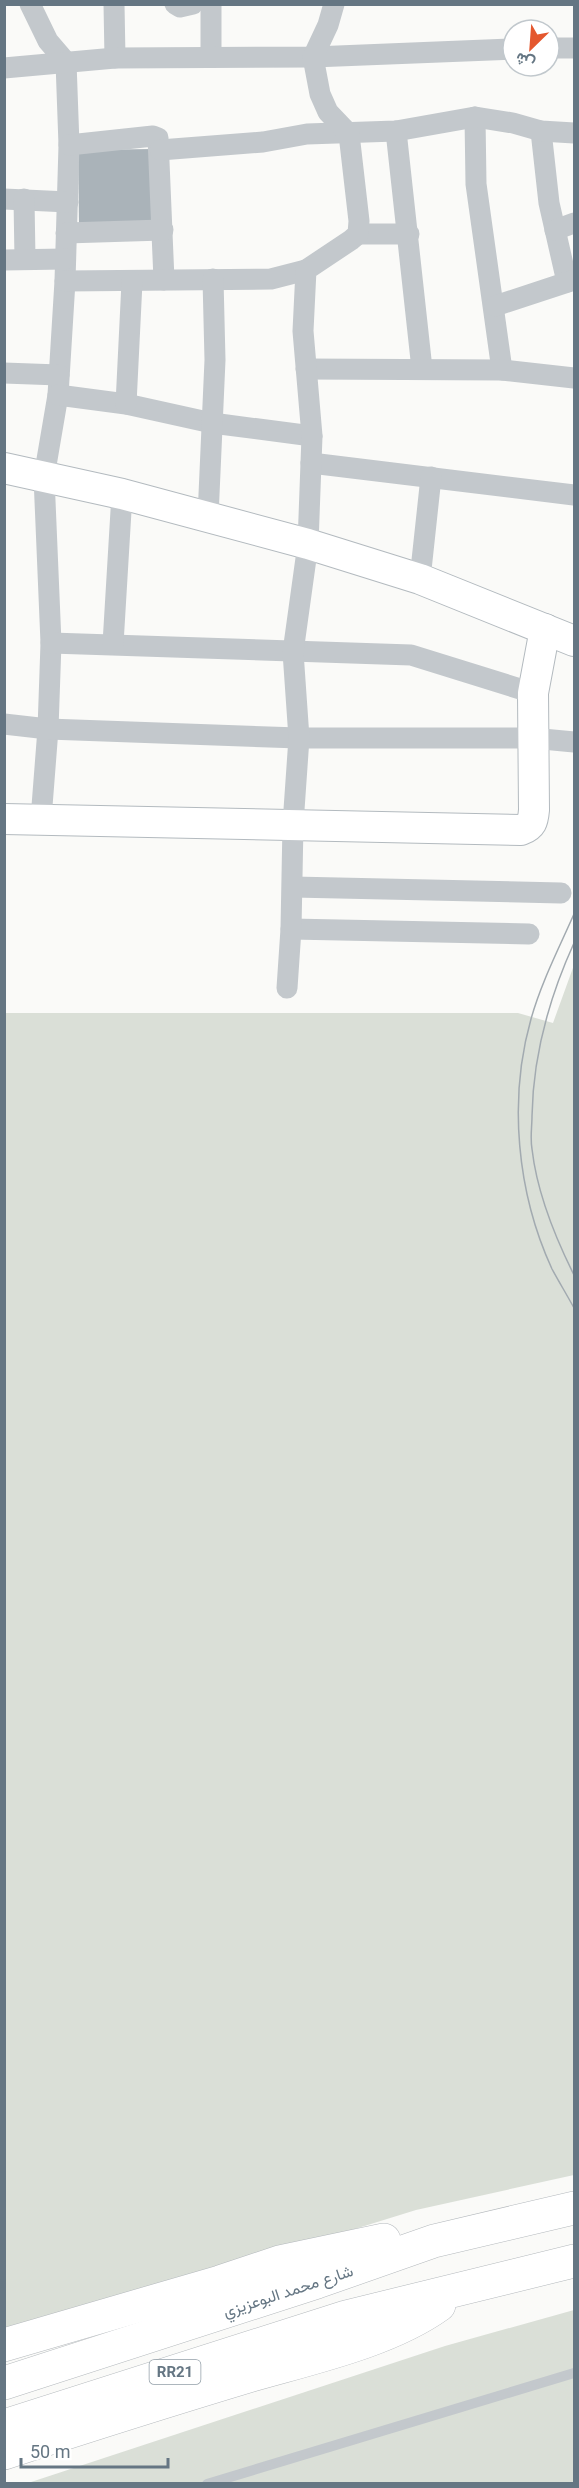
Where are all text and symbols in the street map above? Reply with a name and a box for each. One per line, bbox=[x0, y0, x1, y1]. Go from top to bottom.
north arrow bbox=[501, 18, 561, 78]
text: ش bbox=[512, 48, 538, 74]
street label: شارع محمد البوعزيزي bbox=[221, 2261, 357, 2325]
road number: RR21 bbox=[150, 2360, 201, 2384]
scale bar bbox=[21, 2431, 168, 2469]
text: 50 m bbox=[30, 2441, 70, 2462]

